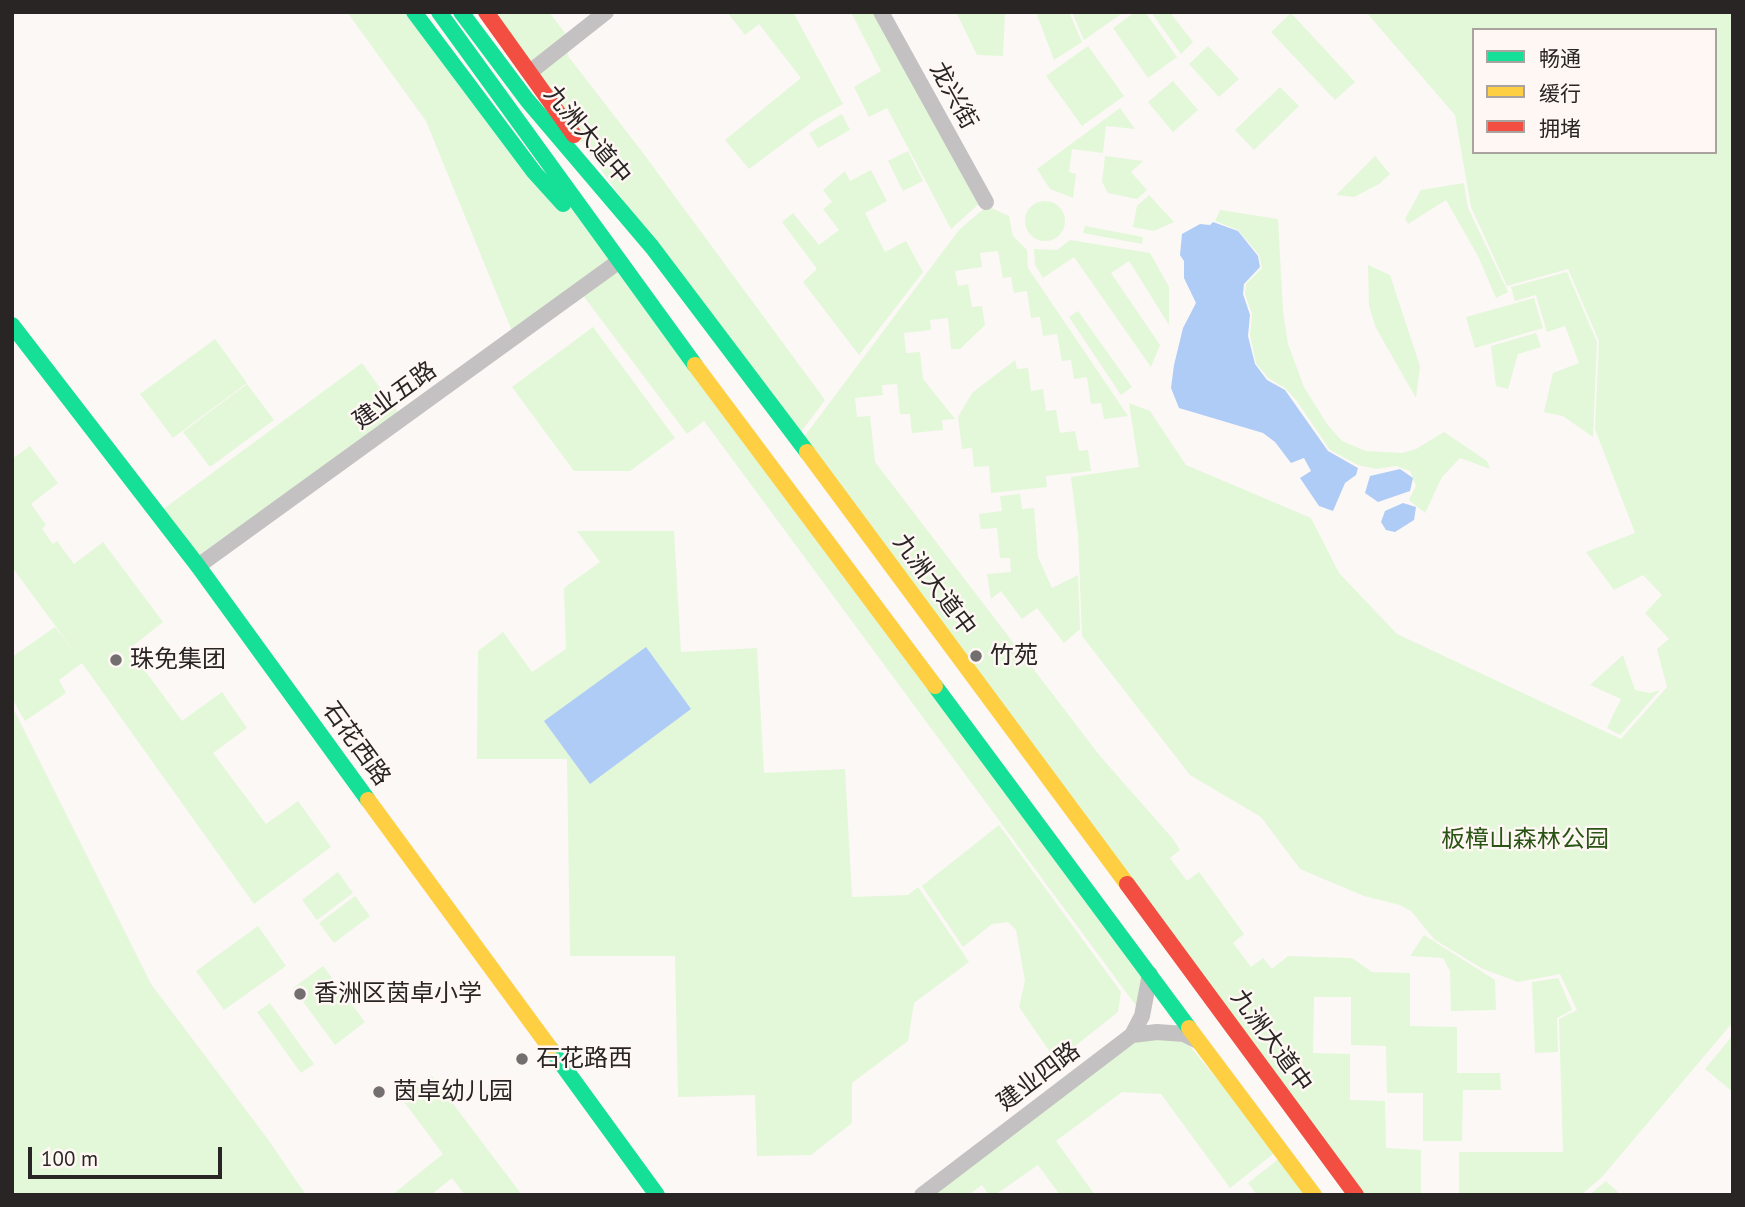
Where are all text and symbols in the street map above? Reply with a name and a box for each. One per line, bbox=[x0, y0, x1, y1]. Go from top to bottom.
legend bbox=[1472, 28, 1717, 154]
text: 畅通 bbox=[1539, 45, 1581, 72]
street label: 龙兴街 bbox=[923, 58, 983, 134]
street label: 九洲大道中 bbox=[537, 80, 637, 190]
text: 缓行 bbox=[1539, 80, 1581, 107]
text: 拥堵 bbox=[1539, 115, 1581, 142]
street label: 建业五路 bbox=[348, 356, 442, 436]
street label: 九洲大道中 bbox=[886, 528, 982, 642]
place label: 竹苑 bbox=[990, 642, 1038, 670]
place label: 珠免集团 bbox=[130, 646, 226, 674]
marker: 竹苑 bbox=[968, 648, 984, 664]
marker: 珠免集团 bbox=[108, 652, 124, 668]
street label: 石花西路 bbox=[316, 697, 396, 791]
park label: 板樟山森林公园 bbox=[1441, 826, 1609, 854]
place label: 香洲区茵卓小学 bbox=[314, 980, 482, 1008]
street label: 九洲大道中 bbox=[1224, 984, 1318, 1098]
marker: 香洲区茵卓小学 bbox=[292, 986, 308, 1002]
street label: 建业四路 bbox=[992, 1037, 1086, 1117]
place label: 石花路西 bbox=[536, 1045, 632, 1073]
marker: 石花路西 bbox=[514, 1051, 530, 1067]
place label: 茵卓幼儿园 bbox=[393, 1078, 513, 1106]
marker: 茵卓幼儿园 bbox=[371, 1084, 387, 1100]
scale bar bbox=[32, 1134, 226, 1178]
text: 100 m bbox=[41, 1145, 98, 1172]

